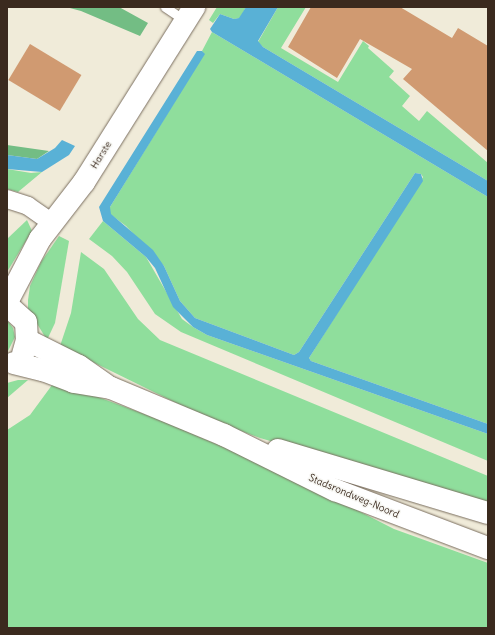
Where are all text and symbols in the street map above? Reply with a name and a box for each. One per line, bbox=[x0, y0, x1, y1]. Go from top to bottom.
street label: Harste bbox=[88, 139, 114, 171]
street label: Stadsrondweg-Noord bbox=[307, 472, 401, 520]

